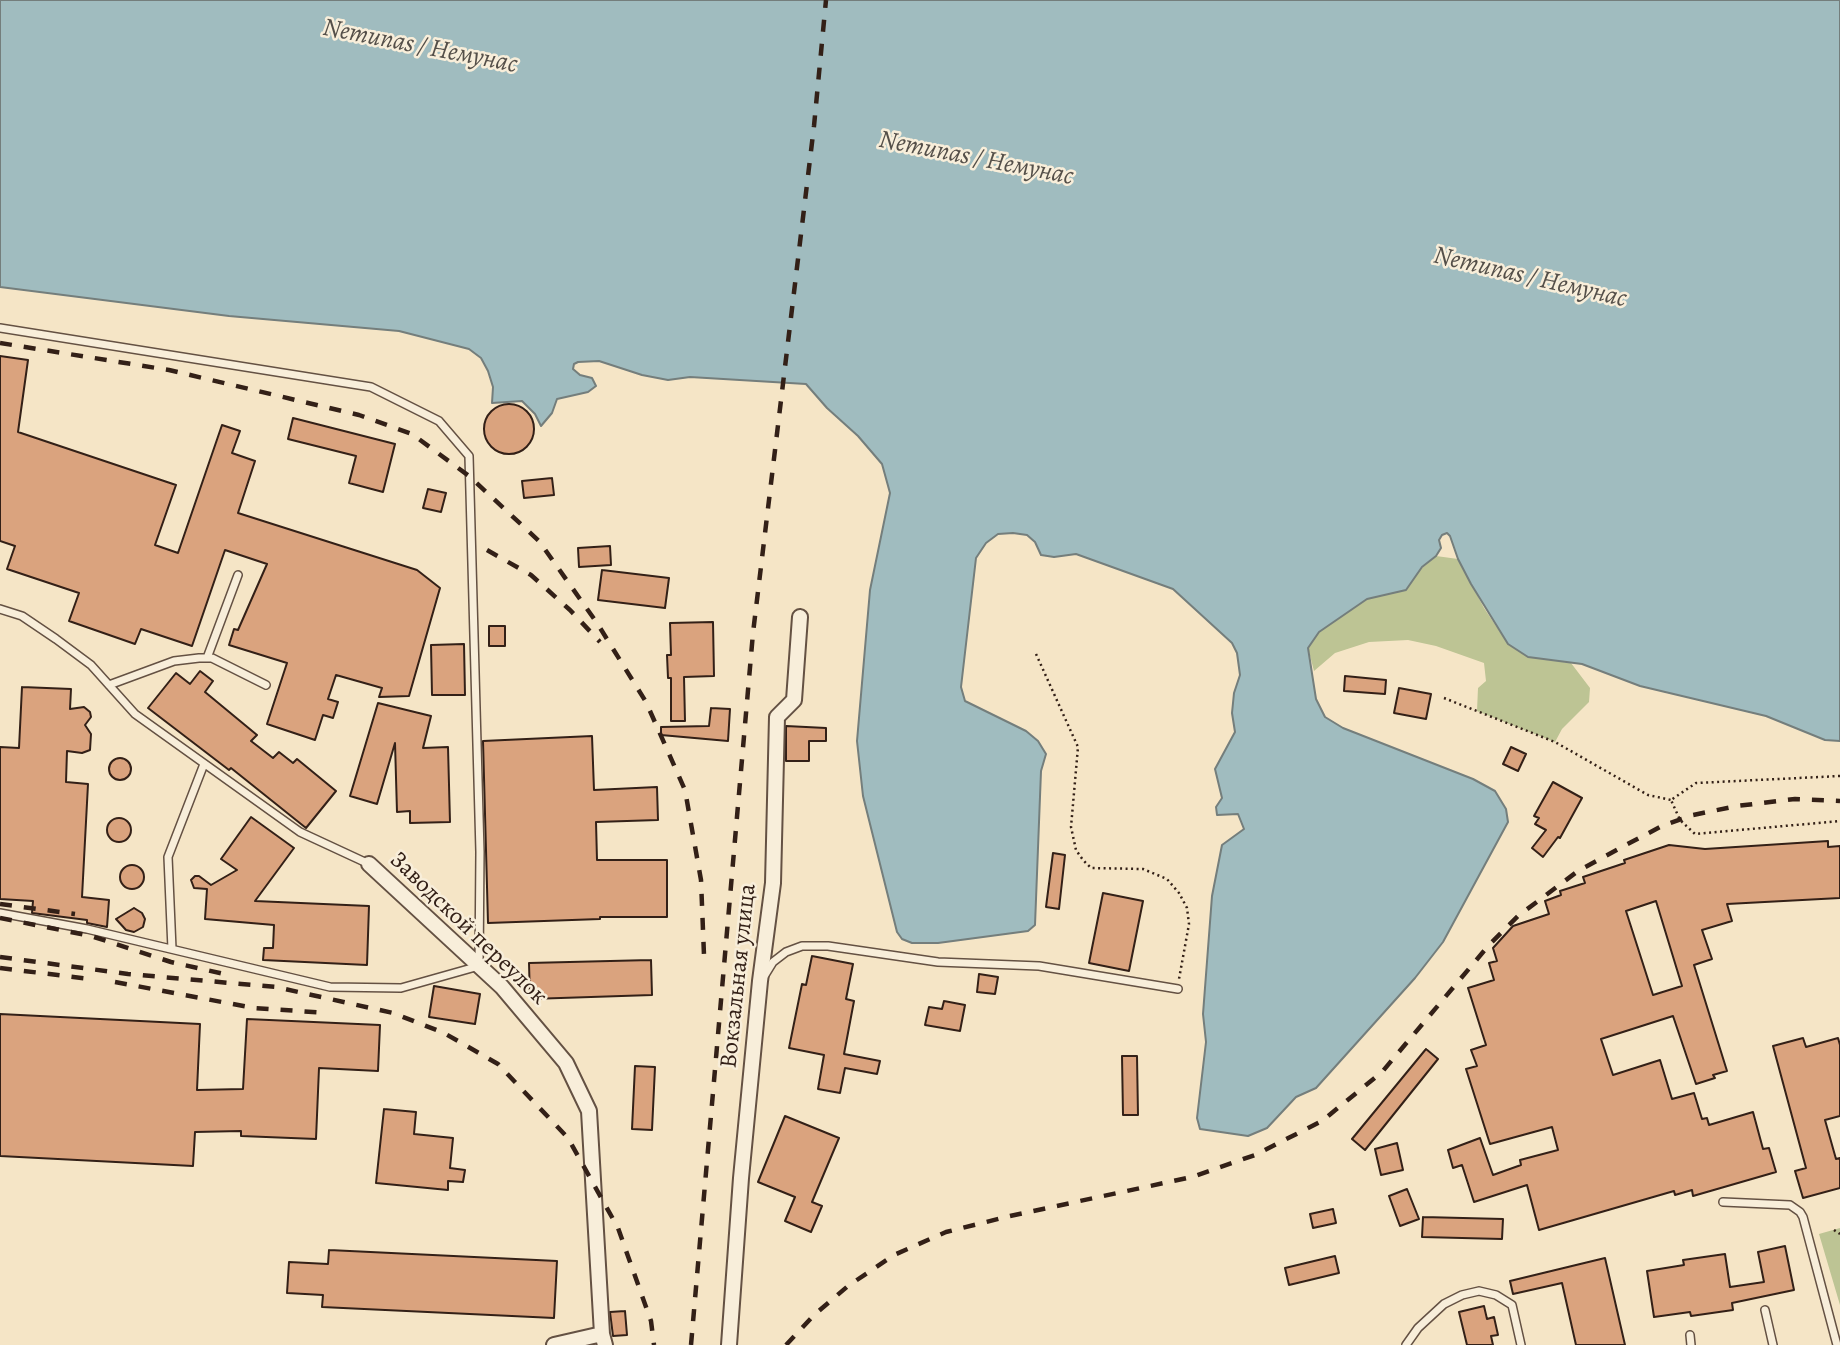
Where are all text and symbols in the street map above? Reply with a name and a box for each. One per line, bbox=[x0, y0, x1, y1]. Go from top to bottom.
water label: Nemunas / Немунас bbox=[320, 13, 520, 81]
water label: Nemunas / Немунас bbox=[876, 125, 1076, 193]
water label: Nemunas / Немунас bbox=[1430, 241, 1630, 315]
street label: Заводской переулок bbox=[383, 846, 553, 1012]
street label: Вокзальная улица bbox=[715, 882, 763, 1070]

